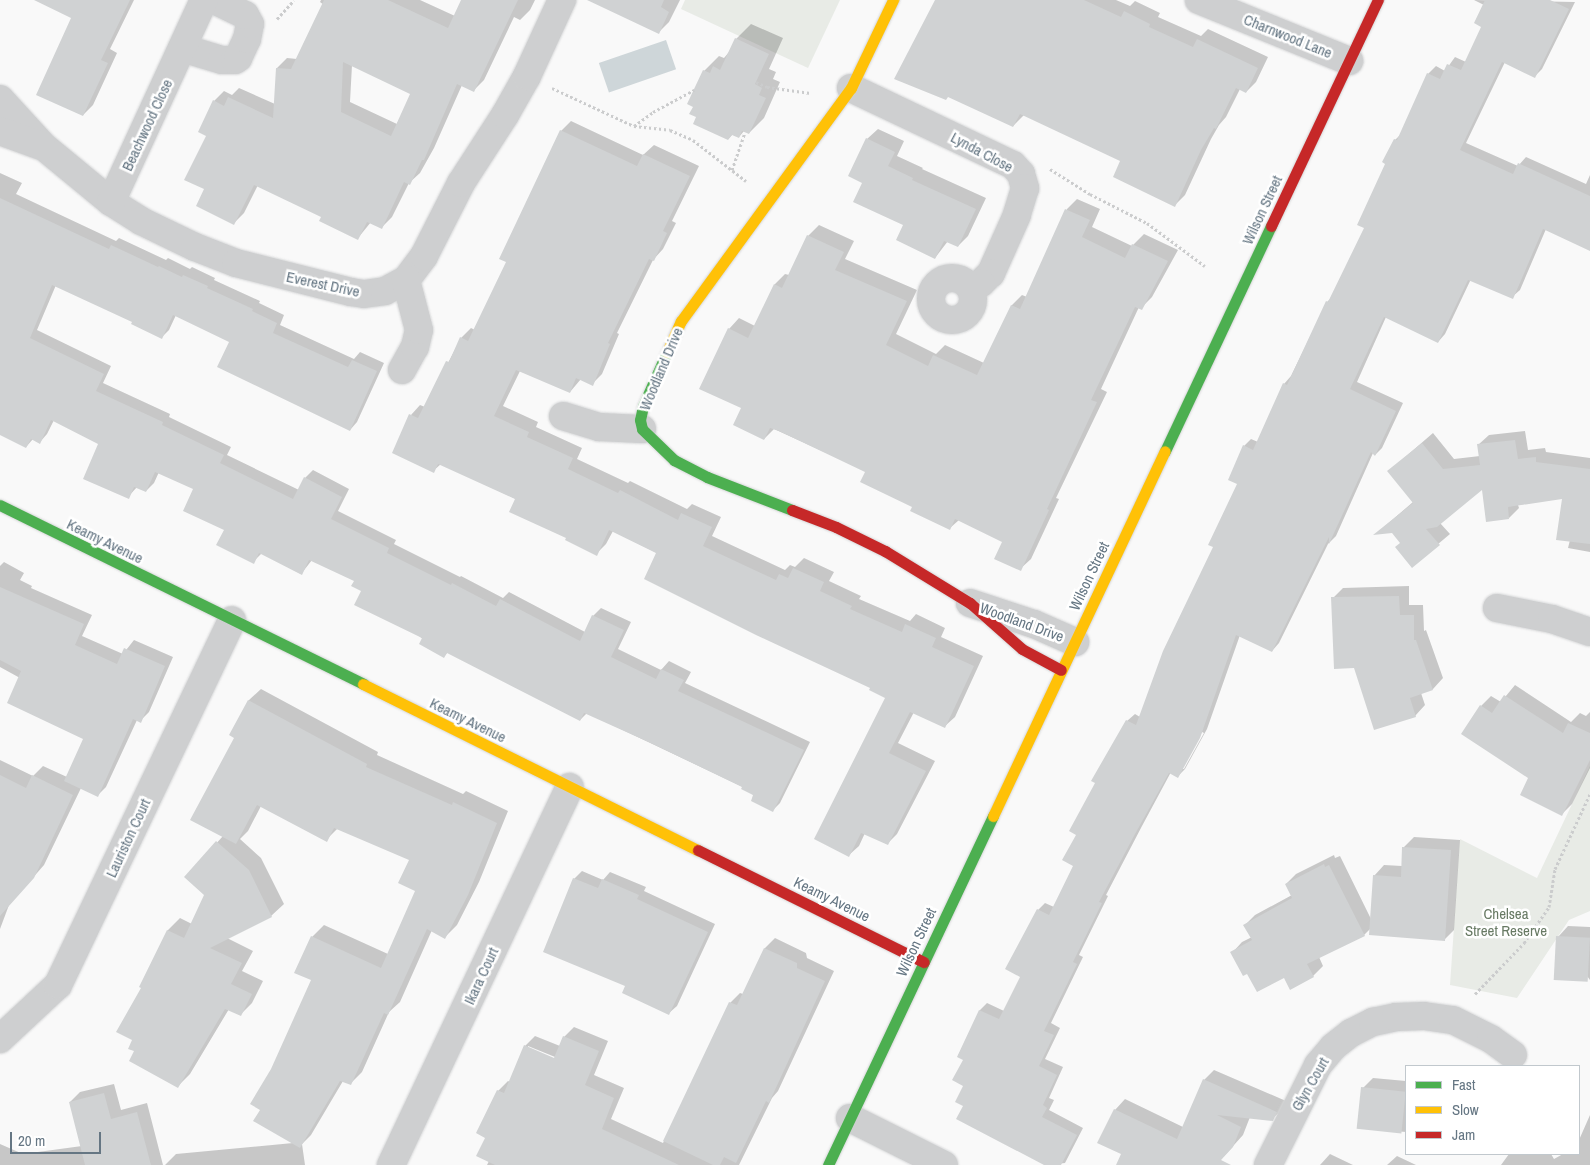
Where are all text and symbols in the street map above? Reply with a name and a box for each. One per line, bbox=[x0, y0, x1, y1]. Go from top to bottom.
street label: Charnwood Lane bbox=[1241, 10, 1335, 62]
street label: Beachwood Close bbox=[118, 76, 176, 174]
street label: Lynda Close bbox=[948, 128, 1016, 176]
street label: Wilson Street bbox=[1238, 173, 1286, 247]
street label: Everest Drive bbox=[285, 267, 361, 301]
street label: Woodland Drive bbox=[636, 325, 686, 413]
street label: Keamy Avenue bbox=[64, 515, 146, 567]
street label: Wilson Street bbox=[1065, 539, 1113, 613]
street label: Woodland Drive bbox=[978, 598, 1066, 646]
street label: Keamy Avenue bbox=[427, 694, 509, 746]
street label: Lauriston Court bbox=[102, 796, 154, 880]
street label: Keamy Avenue bbox=[791, 873, 873, 925]
park label: Chelsea Street Reserve bbox=[1465, 904, 1547, 939]
street label: Wilson Street bbox=[892, 905, 940, 979]
street label: Ikara Court bbox=[460, 945, 502, 1007]
street label: Glyn Court bbox=[1288, 1054, 1332, 1114]
legend bbox=[1405, 1065, 1580, 1155]
text: Fast bbox=[1452, 1074, 1475, 1095]
text: Slow bbox=[1452, 1099, 1479, 1120]
scale bar bbox=[12, 1122, 104, 1154]
text: Jam bbox=[1452, 1124, 1475, 1145]
text: 20 m bbox=[18, 1130, 45, 1151]

